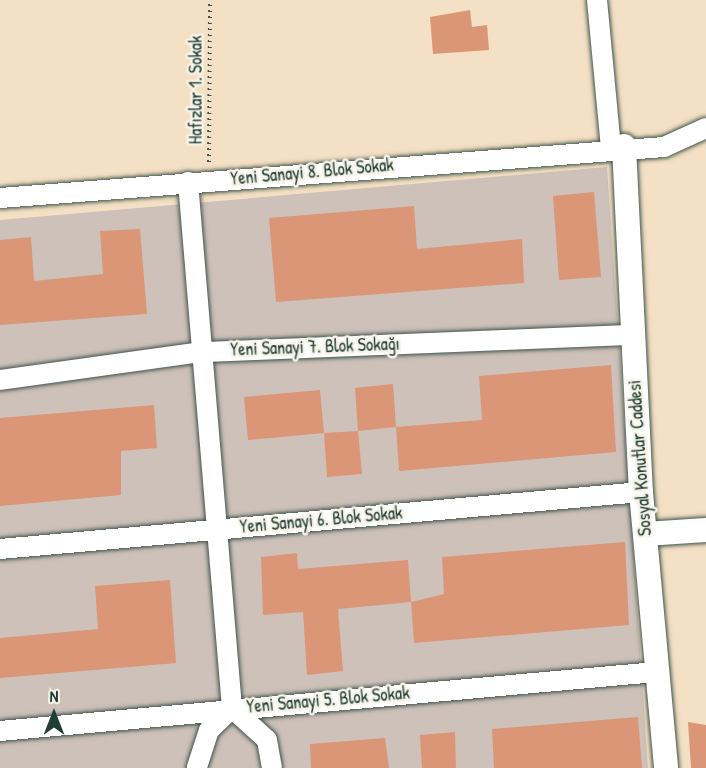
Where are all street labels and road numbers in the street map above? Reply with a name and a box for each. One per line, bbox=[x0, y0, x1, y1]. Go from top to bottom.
street label: Hafızlar 1. Sokak bbox=[185, 36, 207, 144]
street label: Yeni Sanayi 8. Blok Sokak bbox=[229, 154, 395, 190]
street label: Yeni Sanayi 7. Blok Sokağı bbox=[230, 333, 400, 361]
street label: Sosyal Konutlar Caddesi bbox=[624, 379, 656, 537]
street label: Yeni Sanayi 6. Blok Sokak bbox=[239, 502, 403, 538]
street label: Yeni Sanayi 5. Blok Sokak bbox=[246, 682, 410, 718]

